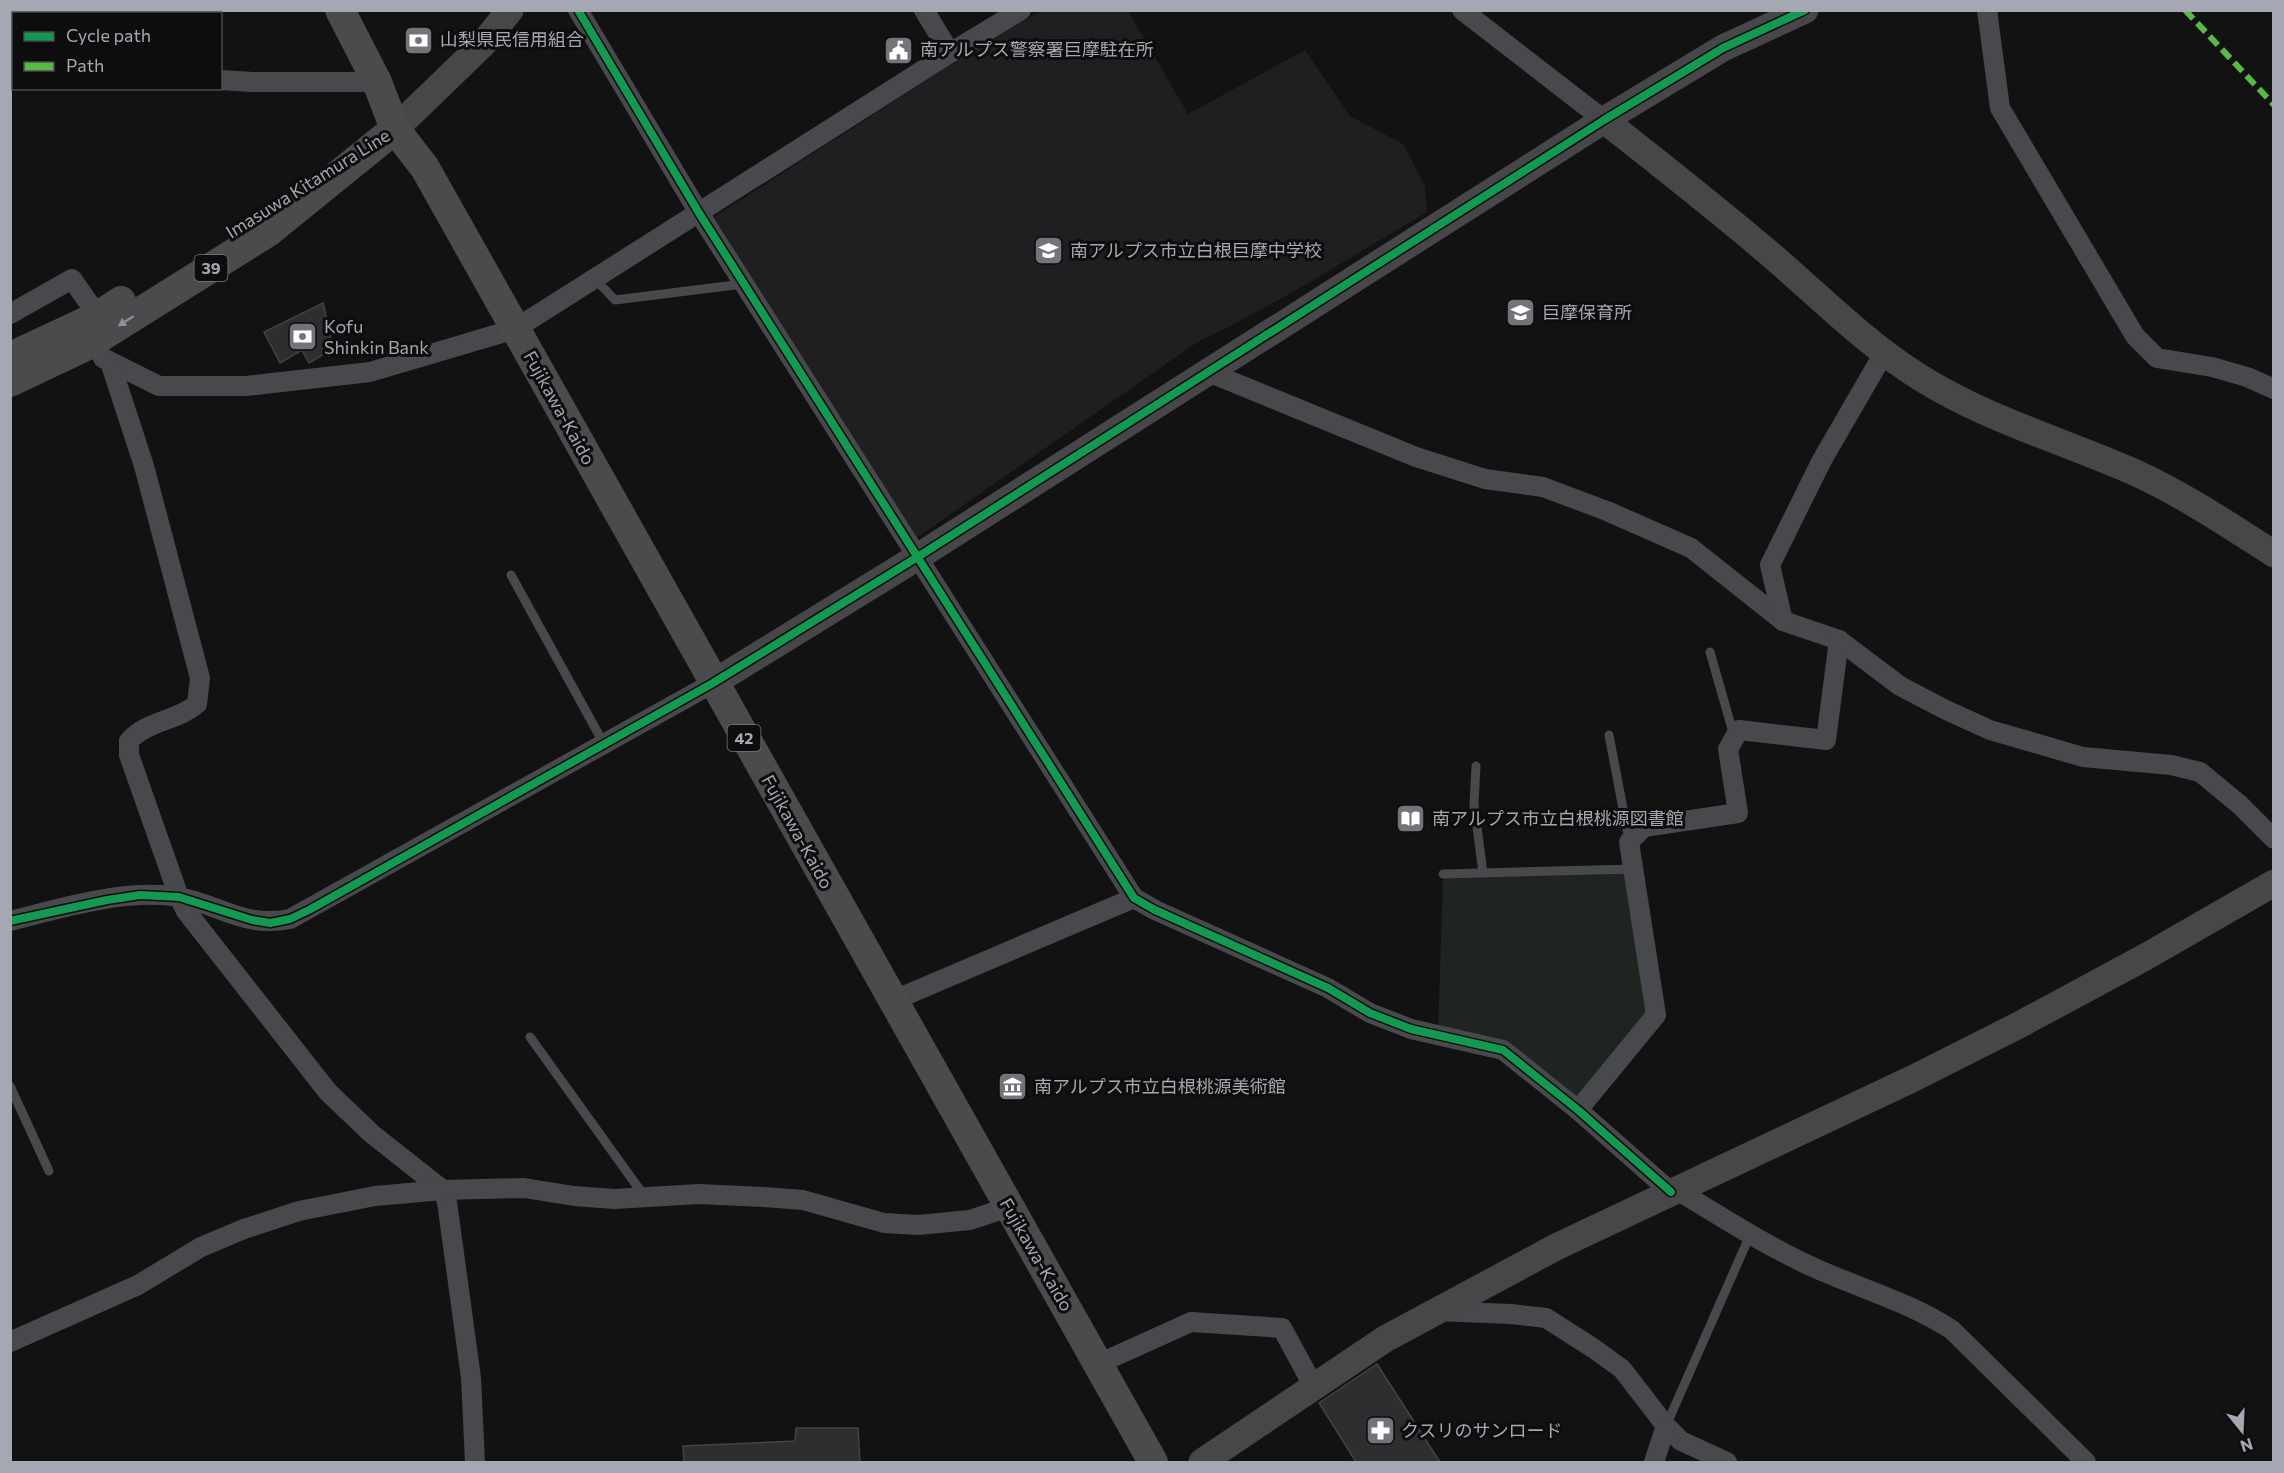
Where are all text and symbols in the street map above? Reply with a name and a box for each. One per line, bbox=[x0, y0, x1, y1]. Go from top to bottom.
legend bbox=[12, 12, 222, 90]
text: Cycle path bbox=[66, 24, 151, 46]
bank icon: 山梨県民信用組合 bbox=[403, 24, 435, 56]
place label: 山梨県民信用組合 bbox=[440, 28, 584, 50]
public building icon: 南アルプス警察署巨摩駐在所 bbox=[883, 34, 915, 66]
place label: 南アルプス警察署巨摩駐在所 bbox=[920, 38, 1154, 60]
text: Path bbox=[66, 54, 104, 76]
street label: Imasuwa Kitamura Line bbox=[221, 124, 394, 243]
school or university icon: 南アルプス市立白根巨摩中学校 bbox=[1033, 235, 1065, 267]
place label: 南アルプス市立白根巨摩中学校 bbox=[1070, 239, 1322, 261]
road number: 39 bbox=[194, 255, 228, 281]
school or university icon: 巨摩保育所 bbox=[1505, 297, 1537, 329]
place label: 巨摩保育所 bbox=[1542, 301, 1632, 323]
place label: Kofu Shinkin Bank bbox=[324, 315, 429, 358]
one-way arrow bbox=[118, 316, 134, 327]
bank icon: Kofu Shinkin Bank bbox=[287, 321, 319, 353]
street label: Fujikawa-Kaido bbox=[520, 347, 600, 468]
road number: 42 bbox=[728, 725, 760, 751]
street label: Fujikawa-Kaido bbox=[758, 771, 838, 892]
library icon: 南アルプス市立白根桃源図書館 bbox=[1395, 803, 1427, 835]
place label: 南アルプス市立白根桃源図書館 bbox=[1432, 807, 1684, 829]
museum icon: 南アルプス市立白根桃源美術館 bbox=[997, 1071, 1029, 1103]
place label: 南アルプス市立白根桃源美術館 bbox=[1034, 1075, 1286, 1097]
street label: Fujikawa-Kaido bbox=[996, 1194, 1078, 1315]
north arrow bbox=[2212, 1401, 2272, 1461]
pharmacy icon: クスリのサンロード bbox=[1364, 1415, 1396, 1447]
place label: クスリのサンロード bbox=[1401, 1419, 1562, 1441]
text: N bbox=[2238, 1435, 2255, 1457]

